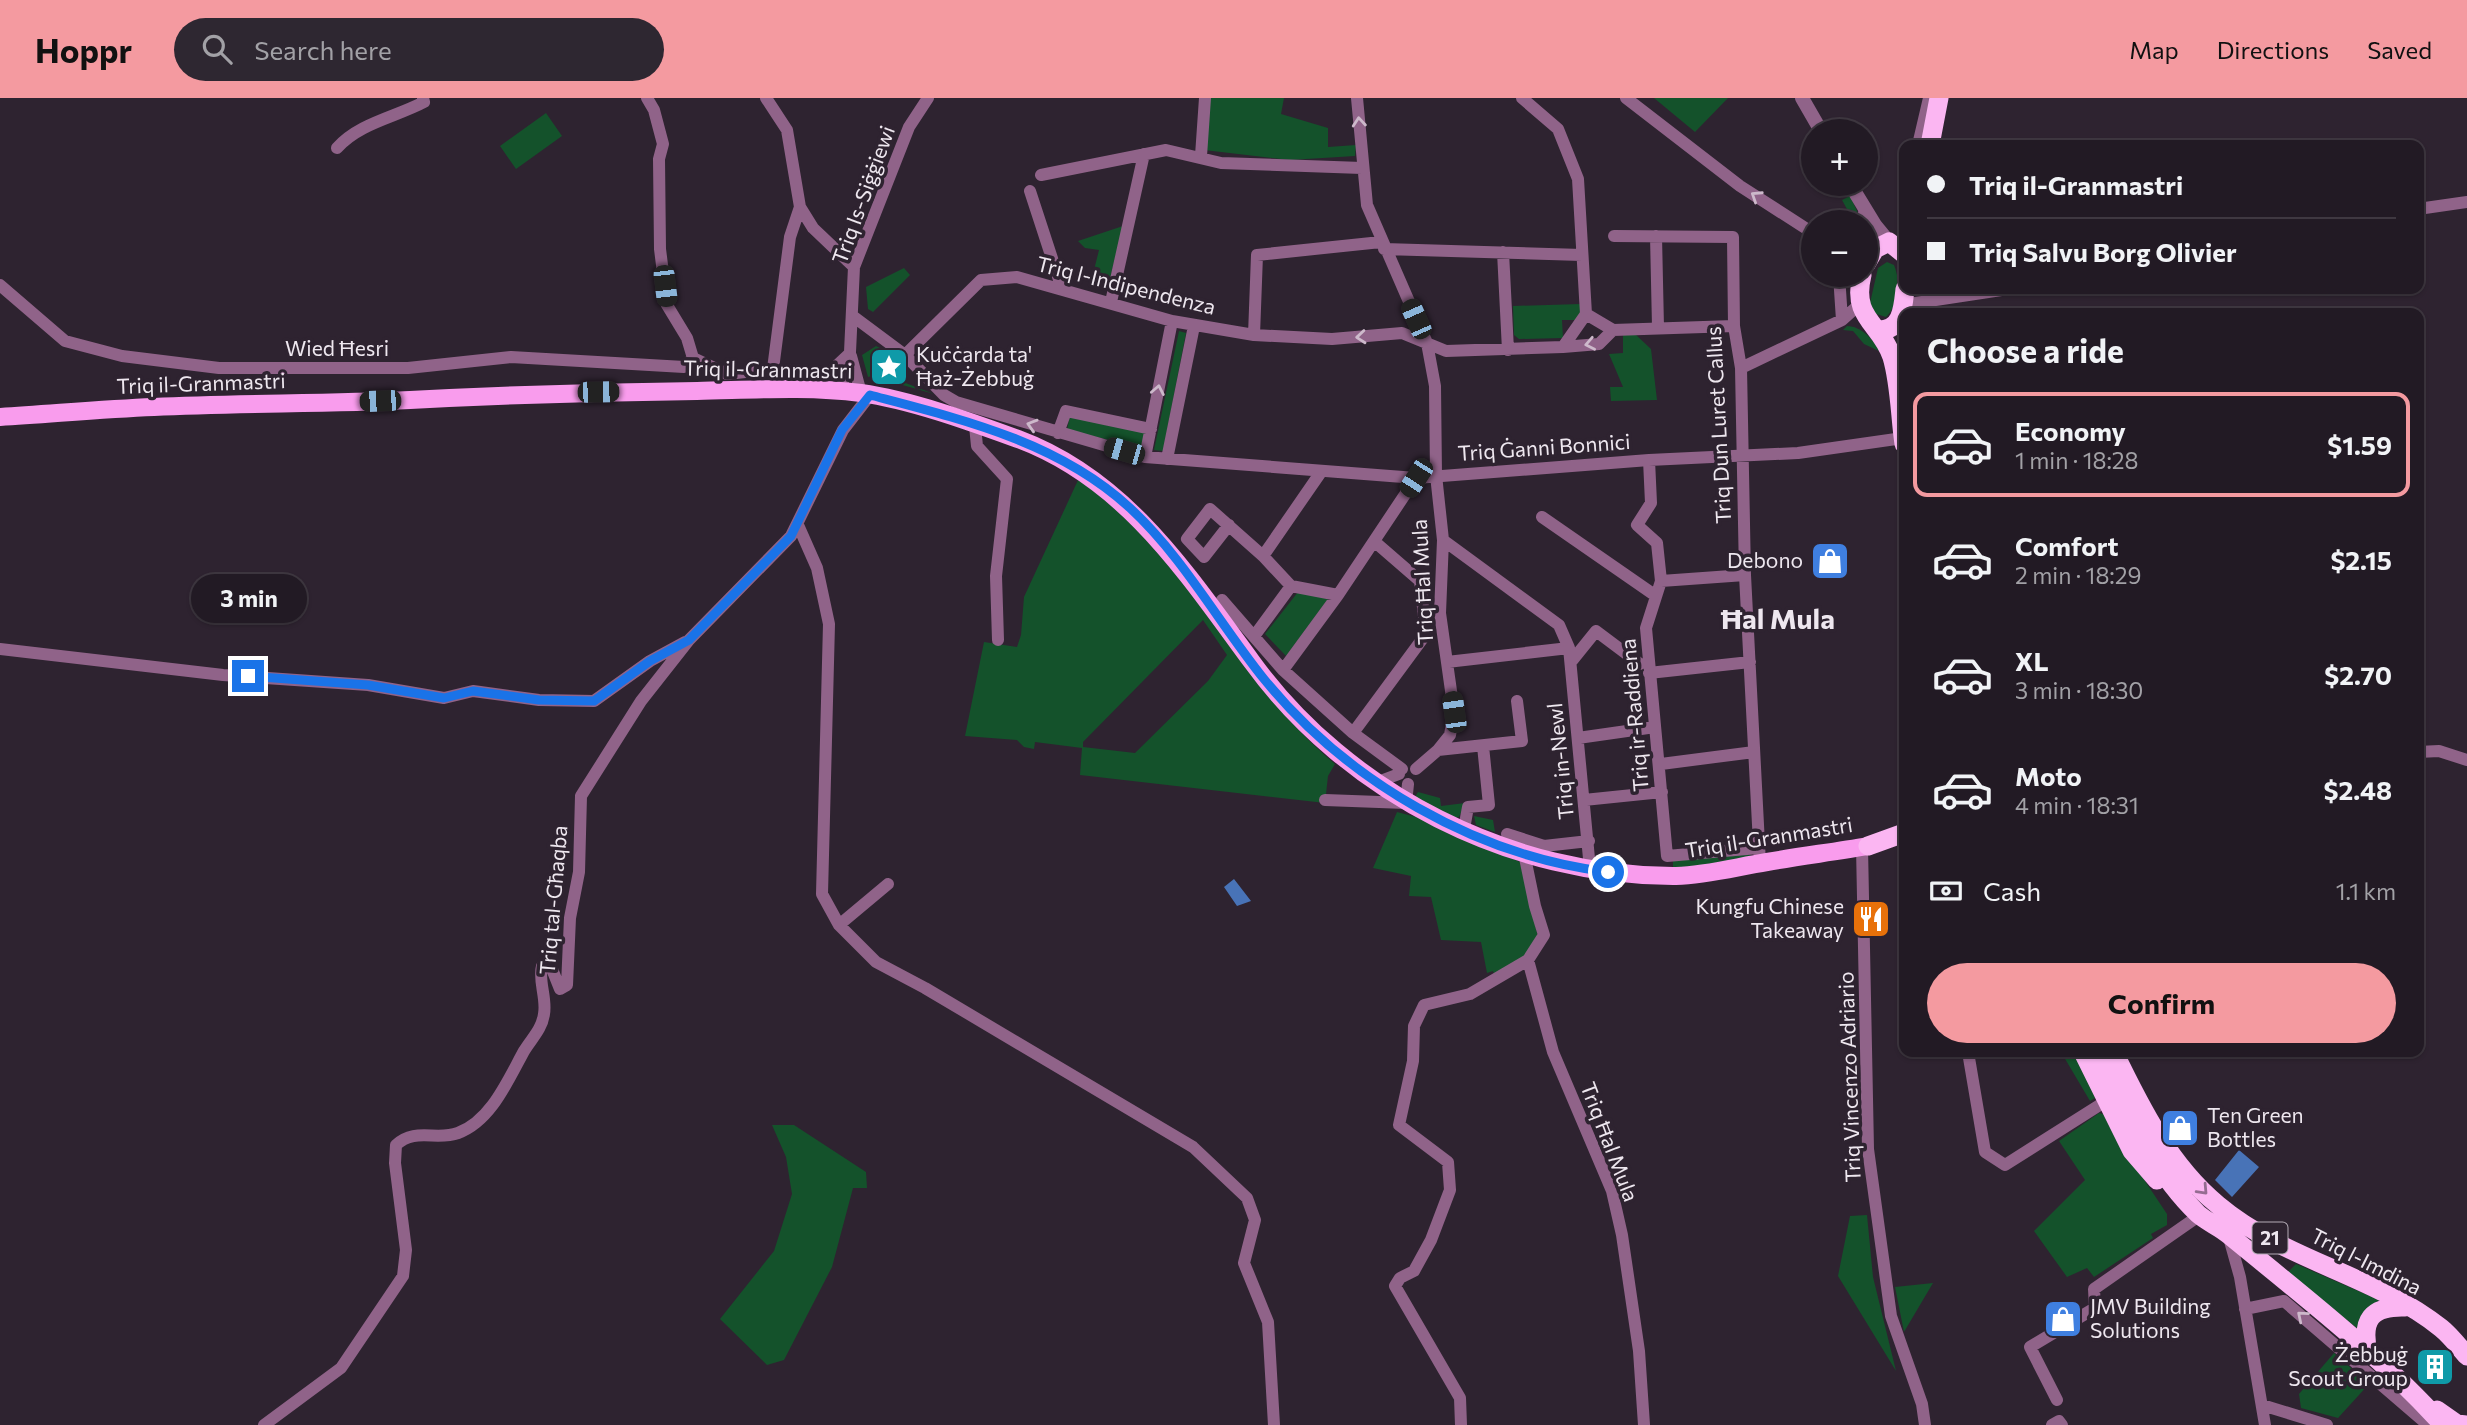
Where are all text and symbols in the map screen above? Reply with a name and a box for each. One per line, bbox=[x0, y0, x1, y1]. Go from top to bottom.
search box bbox=[174, 18, 664, 81]
text: Hoppr bbox=[35, 29, 132, 70]
icon: search bbox=[198, 30, 236, 68]
text: Search here bbox=[254, 34, 392, 65]
text: Map bbox=[2129, 35, 2179, 64]
text: Directions bbox=[2217, 35, 2329, 64]
text: Saved bbox=[2367, 35, 2432, 64]
one-way arrow bbox=[1352, 116, 1367, 128]
map controls bbox=[1801, 119, 1878, 287]
button: + bbox=[1801, 119, 1878, 196]
street label: Triq Is-Siġġiewi bbox=[826, 122, 899, 267]
text: Triq il-Granmastri bbox=[1969, 169, 2183, 200]
one-way arrow bbox=[1750, 191, 1763, 204]
button: − bbox=[1801, 210, 1878, 287]
text: Triq Salvu Borg Olivier bbox=[1969, 236, 2237, 267]
street label: Triq l-Indipendenza bbox=[1034, 250, 1218, 319]
car bbox=[653, 264, 678, 308]
car bbox=[1398, 296, 1435, 342]
street label: Triq Dun Luret Callus bbox=[1700, 326, 1735, 524]
one-way arrow bbox=[1355, 329, 1366, 344]
text: Choose a ride bbox=[1927, 330, 2124, 370]
street label: Wied Ħesri bbox=[285, 335, 389, 360]
one-way arrow bbox=[1585, 336, 1596, 351]
place label: Kuċċarda ta' Ħaż-Żebbuġ bbox=[916, 341, 1034, 390]
place icon: Kuċċarda ta' Ħaż-Żebbuġ bbox=[868, 346, 910, 388]
street label: Triq il-Granmastri bbox=[683, 355, 853, 382]
street label: Triq il-Granmastri bbox=[116, 367, 286, 398]
car bbox=[577, 381, 620, 403]
one-way arrow bbox=[1150, 384, 1165, 396]
car bbox=[359, 390, 402, 412]
icon: car bbox=[1931, 413, 1994, 476]
text: Economy bbox=[2015, 415, 2126, 446]
one-way arrow bbox=[1027, 419, 1039, 434]
street label: Triq Ġanni Bonnici bbox=[1457, 428, 1631, 465]
text: $1.59 bbox=[2327, 429, 2392, 460]
car bbox=[1101, 435, 1148, 467]
text: 1 min · 18:28 bbox=[2015, 446, 2139, 474]
car bbox=[1396, 455, 1437, 501]
street label: Triq Ħal Mula bbox=[1406, 519, 1437, 646]
icon: car bbox=[1931, 528, 1994, 591]
text: Comfort bbox=[2015, 530, 2118, 561]
shop icon: Debono bbox=[1809, 540, 1851, 582]
text: $2.15 bbox=[2330, 544, 2392, 575]
place label: Debono bbox=[1727, 547, 1803, 572]
text: 2 min · 18:29 bbox=[2015, 561, 2141, 589]
callout: 3 min bbox=[190, 574, 306, 624]
text: 3 min bbox=[220, 584, 278, 612]
district label: Ħal Mula bbox=[1720, 601, 1835, 635]
street label: Triq ir-Raddiena bbox=[1614, 638, 1653, 793]
icon: car bbox=[1931, 643, 1994, 706]
text: XL bbox=[2015, 645, 2049, 676]
text: $2.70 bbox=[2324, 659, 2392, 690]
route end bbox=[232, 660, 264, 692]
text: 3 min · 18:30 bbox=[2015, 676, 2143, 704]
car bbox=[1441, 690, 1468, 734]
street label: Triq in-Newl bbox=[1541, 702, 1578, 821]
icon: car bbox=[1931, 758, 1994, 821]
text: Moto bbox=[2015, 760, 2082, 791]
text: $2.48 bbox=[2324, 774, 2392, 805]
text: 4 min · 18:31 bbox=[2015, 791, 2139, 819]
street label: Triq il-Granmastri bbox=[1683, 811, 1854, 862]
street label: Triq tal-Għaqba bbox=[534, 824, 571, 976]
route start bbox=[1592, 856, 1624, 888]
icon: cash bbox=[1927, 872, 1965, 910]
text: Cash bbox=[1983, 875, 2041, 906]
text: 1.1 km bbox=[2336, 877, 2396, 905]
place label: Kungfu Chinese Takeaway bbox=[1695, 893, 1844, 942]
restaurant icon: Kungfu Chinese Takeaway bbox=[1850, 898, 1892, 940]
button: Confirm bbox=[1927, 963, 2396, 1043]
street label: Triq Vincenzo Adriario bbox=[1832, 971, 1865, 1183]
street label: Triq Ħal Mula bbox=[1576, 1078, 1645, 1205]
place label: Ten Green Bottles bbox=[2207, 1102, 2304, 1151]
shop icon: Ten Green Bottles bbox=[2159, 1107, 2201, 1149]
one-way arrow bbox=[2194, 1182, 2207, 1195]
road number: 21 bbox=[2252, 1222, 2288, 1254]
street label: Triq l-Imdina bbox=[2307, 1222, 2426, 1299]
place label: JMV Building Solutions bbox=[2090, 1293, 2211, 1342]
shop icon: JMV Building Solutions bbox=[2042, 1298, 2084, 1340]
one-way arrow bbox=[2298, 1312, 2311, 1324]
place label: Żebbuġ Scout Group bbox=[2288, 1341, 2408, 1390]
building icon: Żebbuġ Scout Group bbox=[2414, 1346, 2456, 1388]

